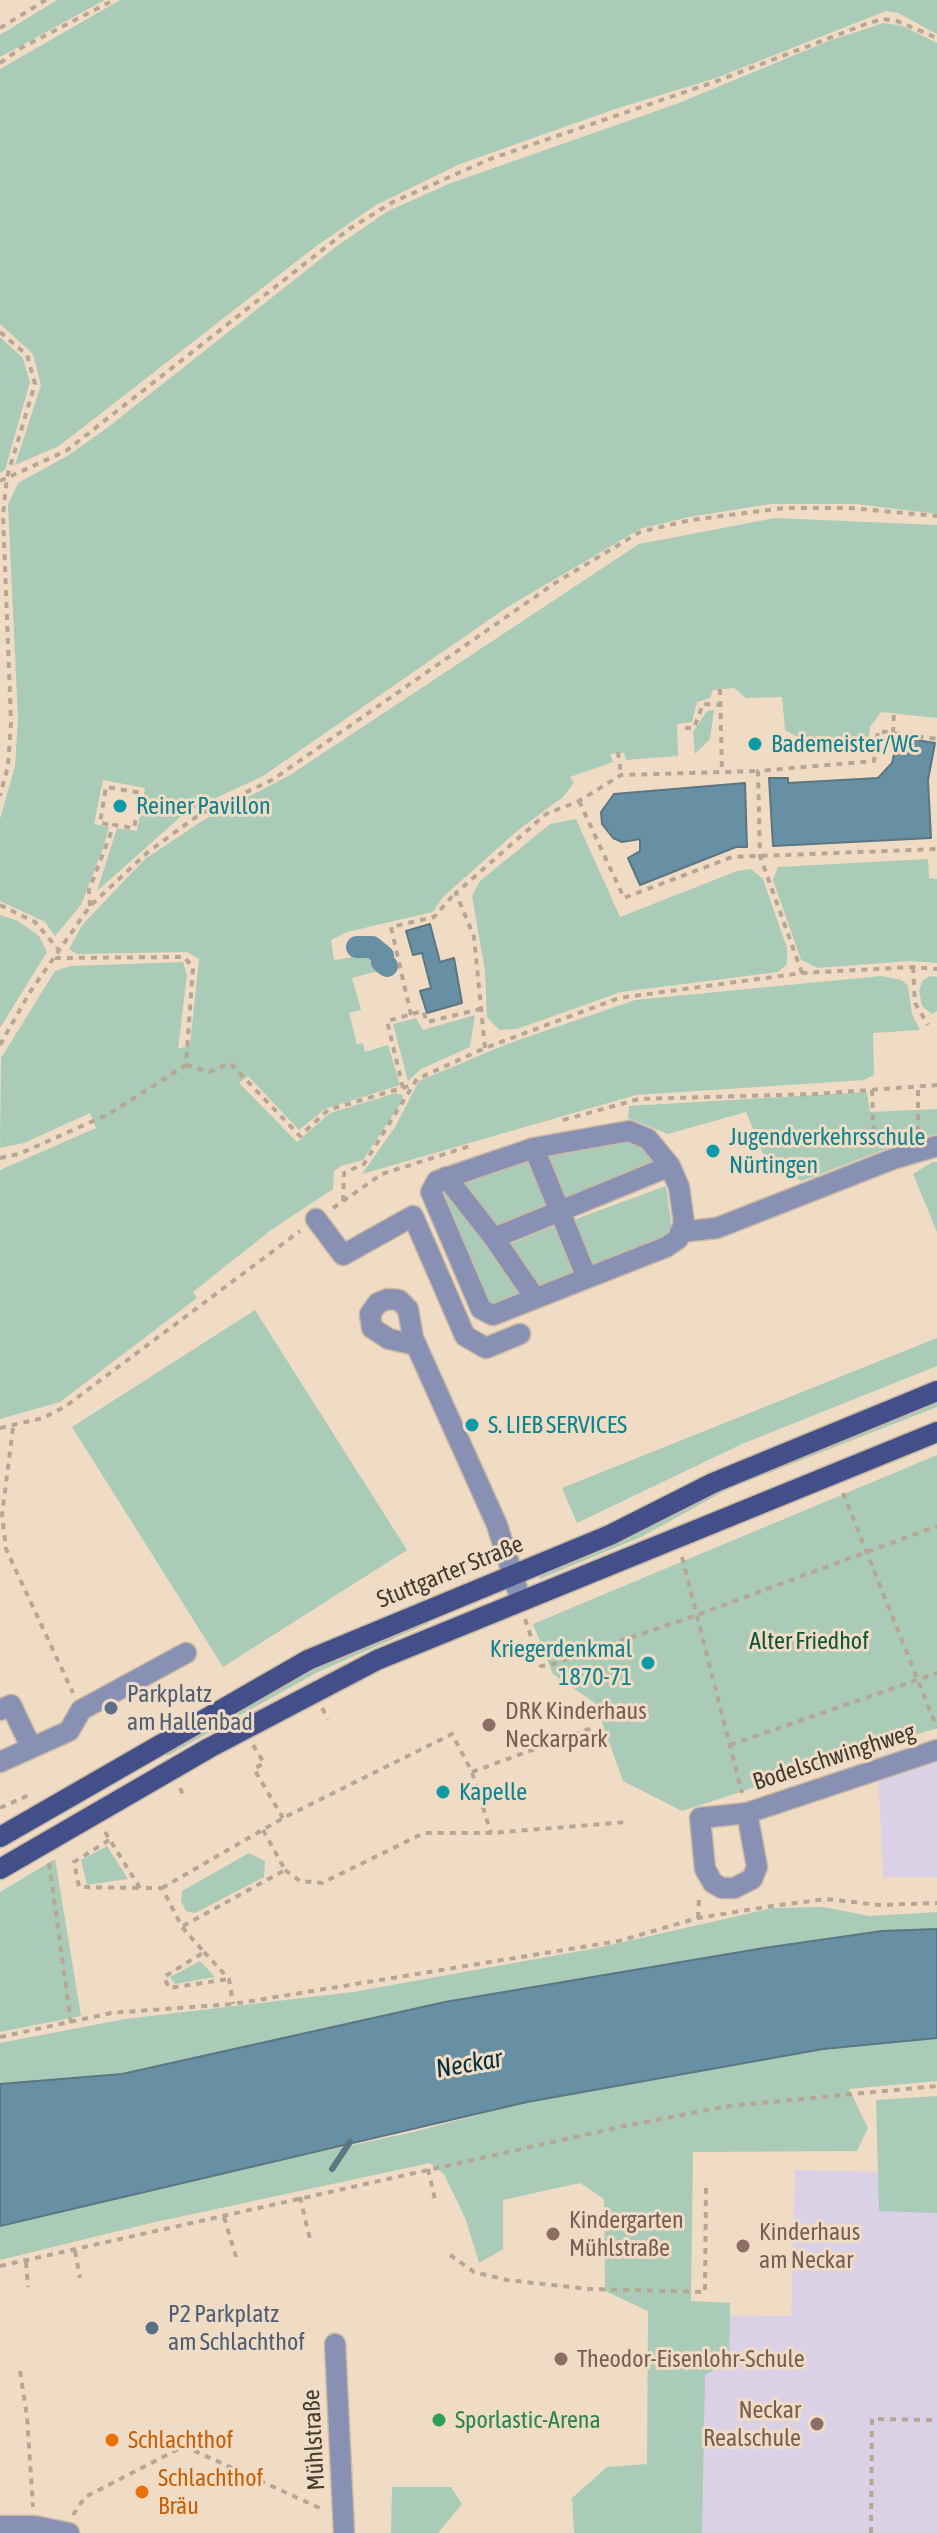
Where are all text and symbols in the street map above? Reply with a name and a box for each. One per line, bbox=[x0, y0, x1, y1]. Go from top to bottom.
place label: Bademeister/WC bbox=[771, 730, 919, 758]
marker: Bademeister/WC bbox=[746, 735, 764, 753]
place label: Reiner Pavillon bbox=[136, 792, 271, 820]
marker: Reiner Pavillon bbox=[111, 797, 129, 815]
place label: Jugendverkehrsschule Nürtingen bbox=[729, 1123, 925, 1179]
marker: Jugendverkehrsschule Nürtingen bbox=[704, 1142, 722, 1160]
place label: S. LIEB SERVICES bbox=[488, 1411, 627, 1439]
marker: S. LIEB SERVICES bbox=[463, 1416, 481, 1434]
street label: Stuttgarter Straße bbox=[373, 1530, 527, 1614]
park label: Alter Friedhof bbox=[749, 1627, 869, 1655]
place label: Kriegerdenkmal 1870-71 bbox=[490, 1635, 632, 1691]
marker: Kriegerdenkmal 1870-71 bbox=[639, 1654, 657, 1672]
place label: Parkplatz am Hallenbad bbox=[127, 1680, 253, 1736]
place label: DRK Kinderhaus Neckarpark bbox=[505, 1697, 647, 1753]
marker: Parkplatz am Hallenbad bbox=[102, 1699, 120, 1717]
marker: DRK Kinderhaus Neckarpark bbox=[480, 1716, 498, 1734]
street label: Bodelschwinghweg bbox=[749, 1717, 919, 1797]
place label: Kapelle bbox=[459, 1778, 527, 1806]
marker: Kapelle bbox=[434, 1783, 452, 1801]
water label: Neckar bbox=[433, 2043, 505, 2085]
place label: Kindergarten Mühlstraße bbox=[569, 2206, 684, 2262]
place label: Kinderhaus am Neckar bbox=[759, 2218, 860, 2274]
marker: Kindergarten Mühlstraße bbox=[544, 2225, 562, 2243]
marker: Kinderhaus am Neckar bbox=[734, 2237, 752, 2255]
place label: P2 Parkplatz am Schlachthof bbox=[168, 2300, 305, 2356]
marker: P2 Parkplatz am Schlachthof bbox=[143, 2319, 161, 2337]
place label: Theodor-Eisenlohr-Schule bbox=[577, 2345, 805, 2373]
marker: Theodor-Eisenlohr-Schule bbox=[552, 2350, 570, 2368]
street label: Mühlstraße bbox=[297, 2389, 331, 2491]
place label: Neckar Realschule bbox=[703, 2396, 801, 2452]
place label: Sporlastic-Arena bbox=[455, 2406, 601, 2434]
marker: Sporlastic-Arena bbox=[430, 2411, 448, 2429]
marker: Neckar Realschule bbox=[808, 2415, 826, 2433]
place label: Schlachthof bbox=[128, 2426, 233, 2454]
marker: Schlachthof bbox=[103, 2431, 121, 2449]
place label: Schlachthof Bräu bbox=[158, 2464, 263, 2520]
marker: Schlachthof Bräu bbox=[133, 2483, 151, 2501]

